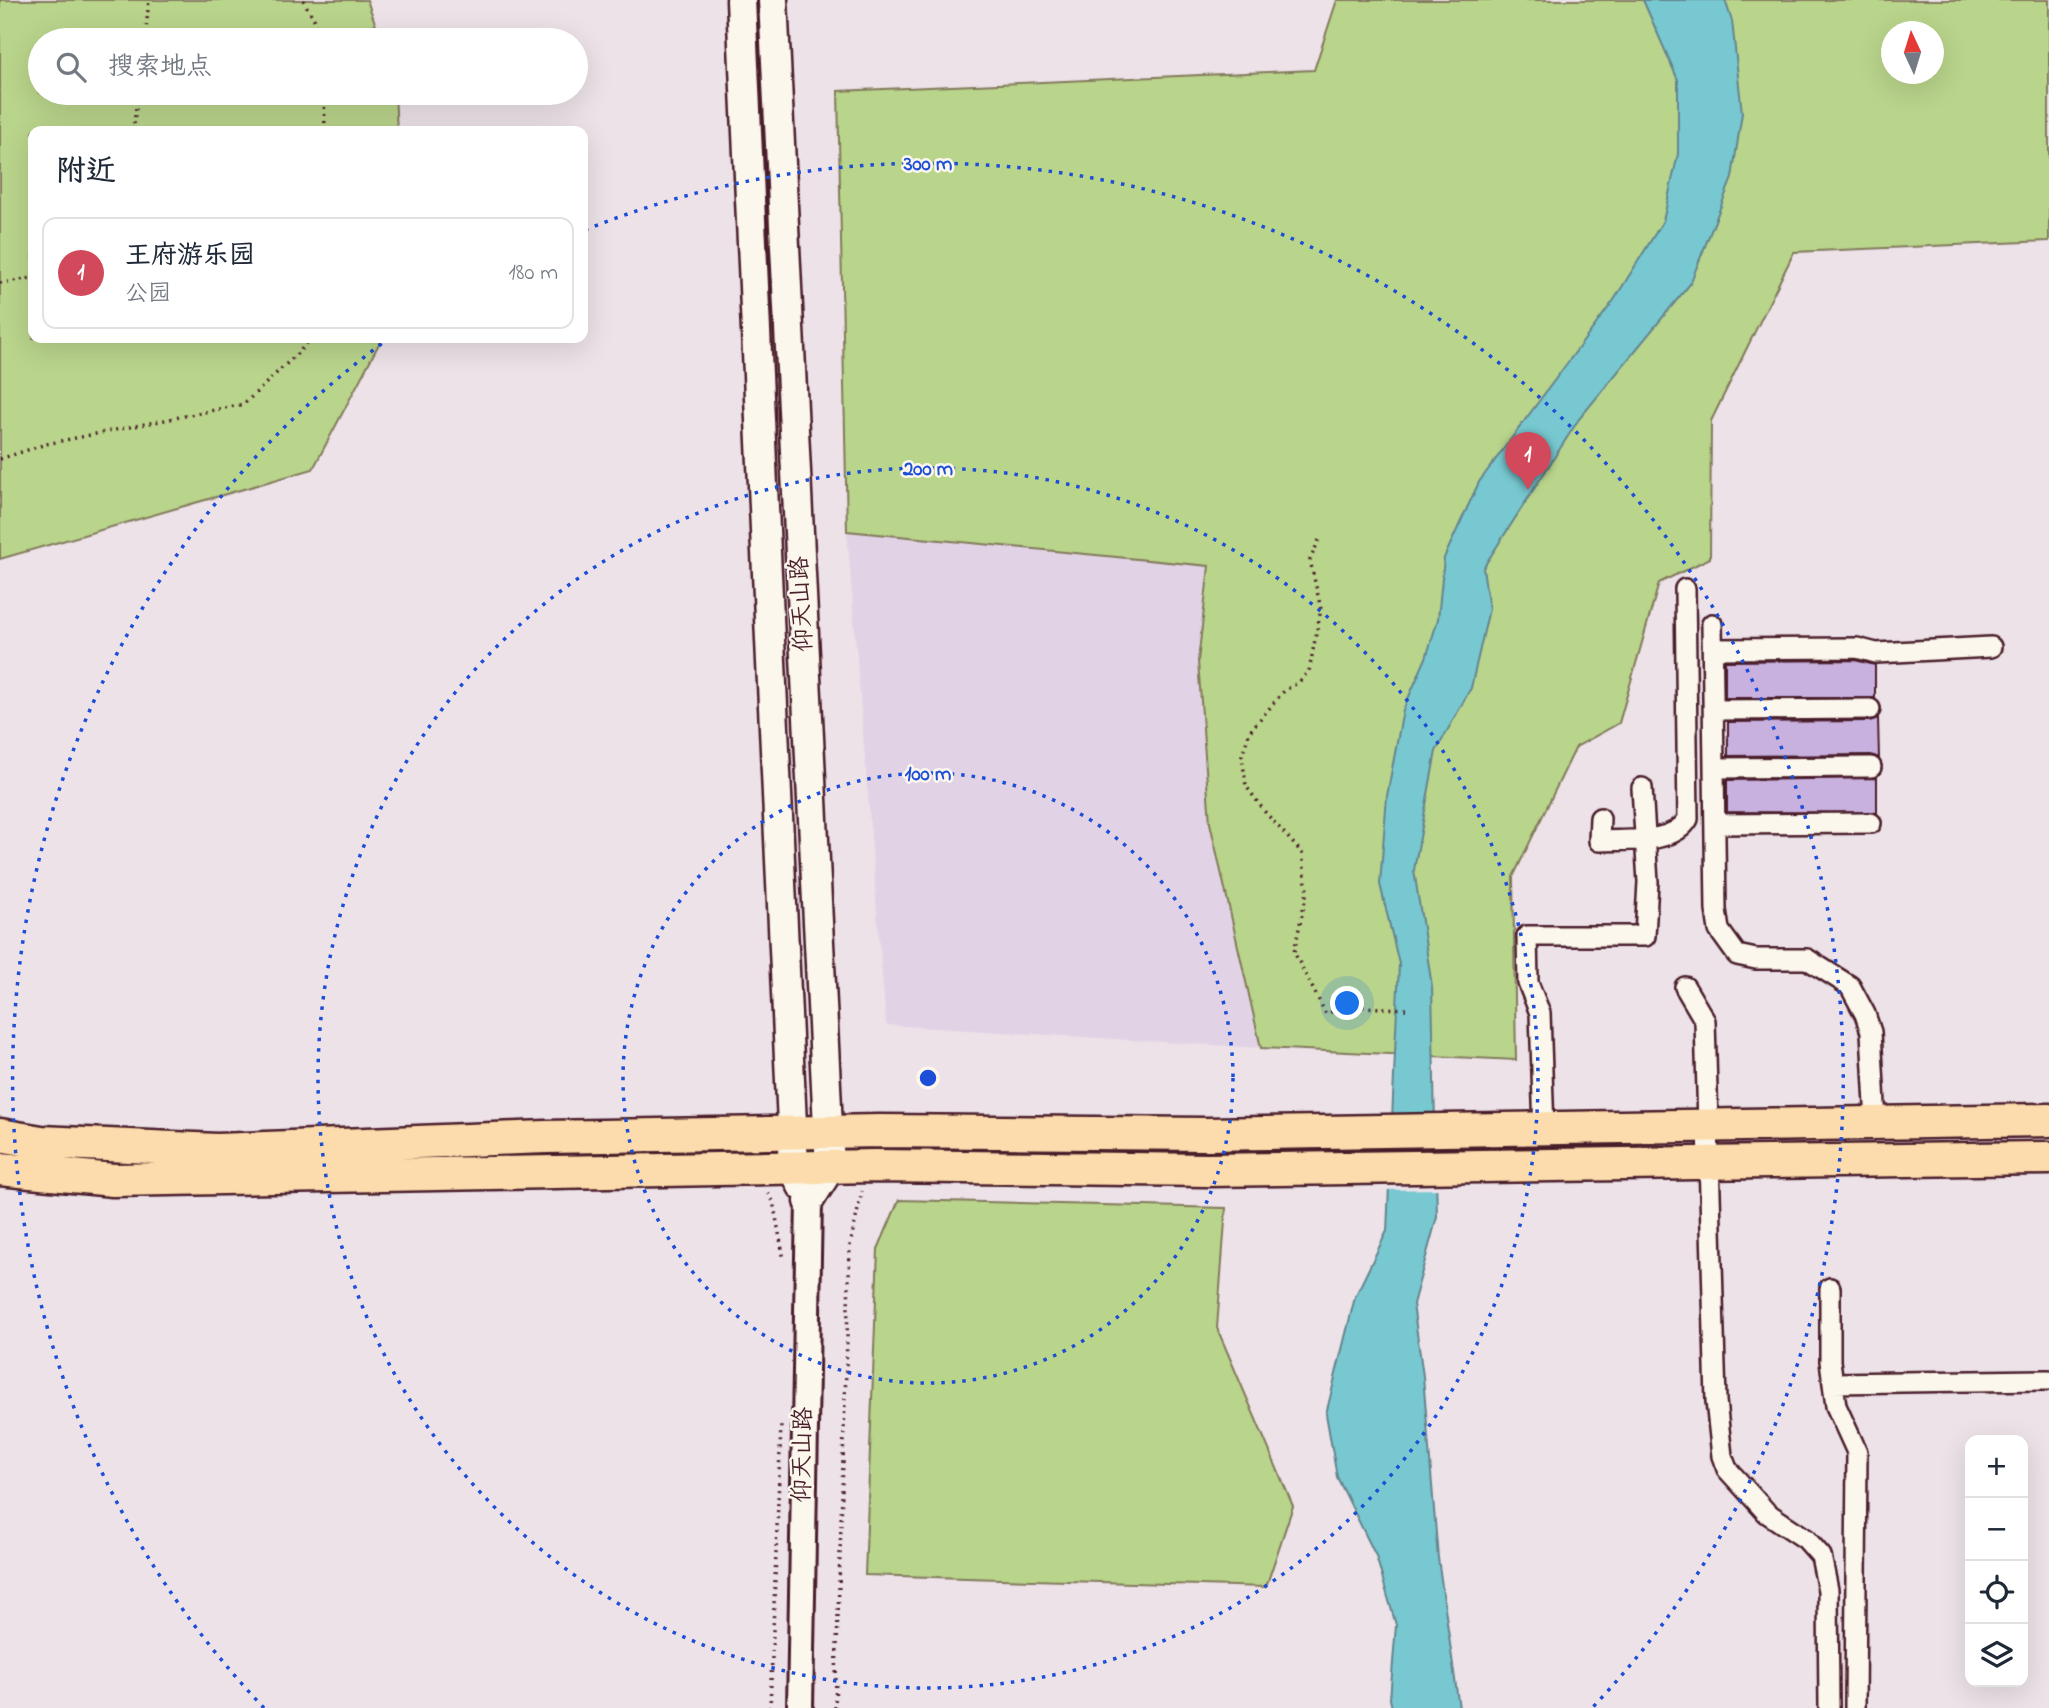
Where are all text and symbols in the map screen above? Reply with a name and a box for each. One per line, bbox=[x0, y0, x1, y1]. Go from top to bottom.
north arrow bbox=[1881, 21, 1944, 84]
search box bbox=[28, 28, 588, 105]
icon: search bbox=[52, 48, 90, 86]
text: 搜索地点 bbox=[108, 49, 212, 87]
text: 300 m bbox=[903, 150, 952, 180]
text: 附近 bbox=[56, 151, 116, 195]
text: 王府游乐园 bbox=[125, 238, 255, 276]
text: 1 bbox=[77, 257, 85, 290]
text: 180 m bbox=[509, 257, 558, 290]
text: 公园 bbox=[125, 278, 171, 311]
pin: 1 bbox=[1505, 432, 1551, 490]
text: 200 m bbox=[902, 455, 953, 485]
street label: 仰天山路 bbox=[783, 555, 823, 653]
text: 100 m bbox=[905, 760, 951, 790]
your location bbox=[1330, 986, 1364, 1020]
centre of rings bbox=[916, 1066, 940, 1090]
street label: 仰天山路 bbox=[786, 1407, 822, 1503]
map controls bbox=[1965, 1435, 2028, 1687]
button: + bbox=[1965, 1435, 2028, 1498]
button: − bbox=[1965, 1498, 2028, 1561]
button: locate bbox=[1965, 1561, 2028, 1624]
button: layers bbox=[1965, 1624, 2028, 1687]

